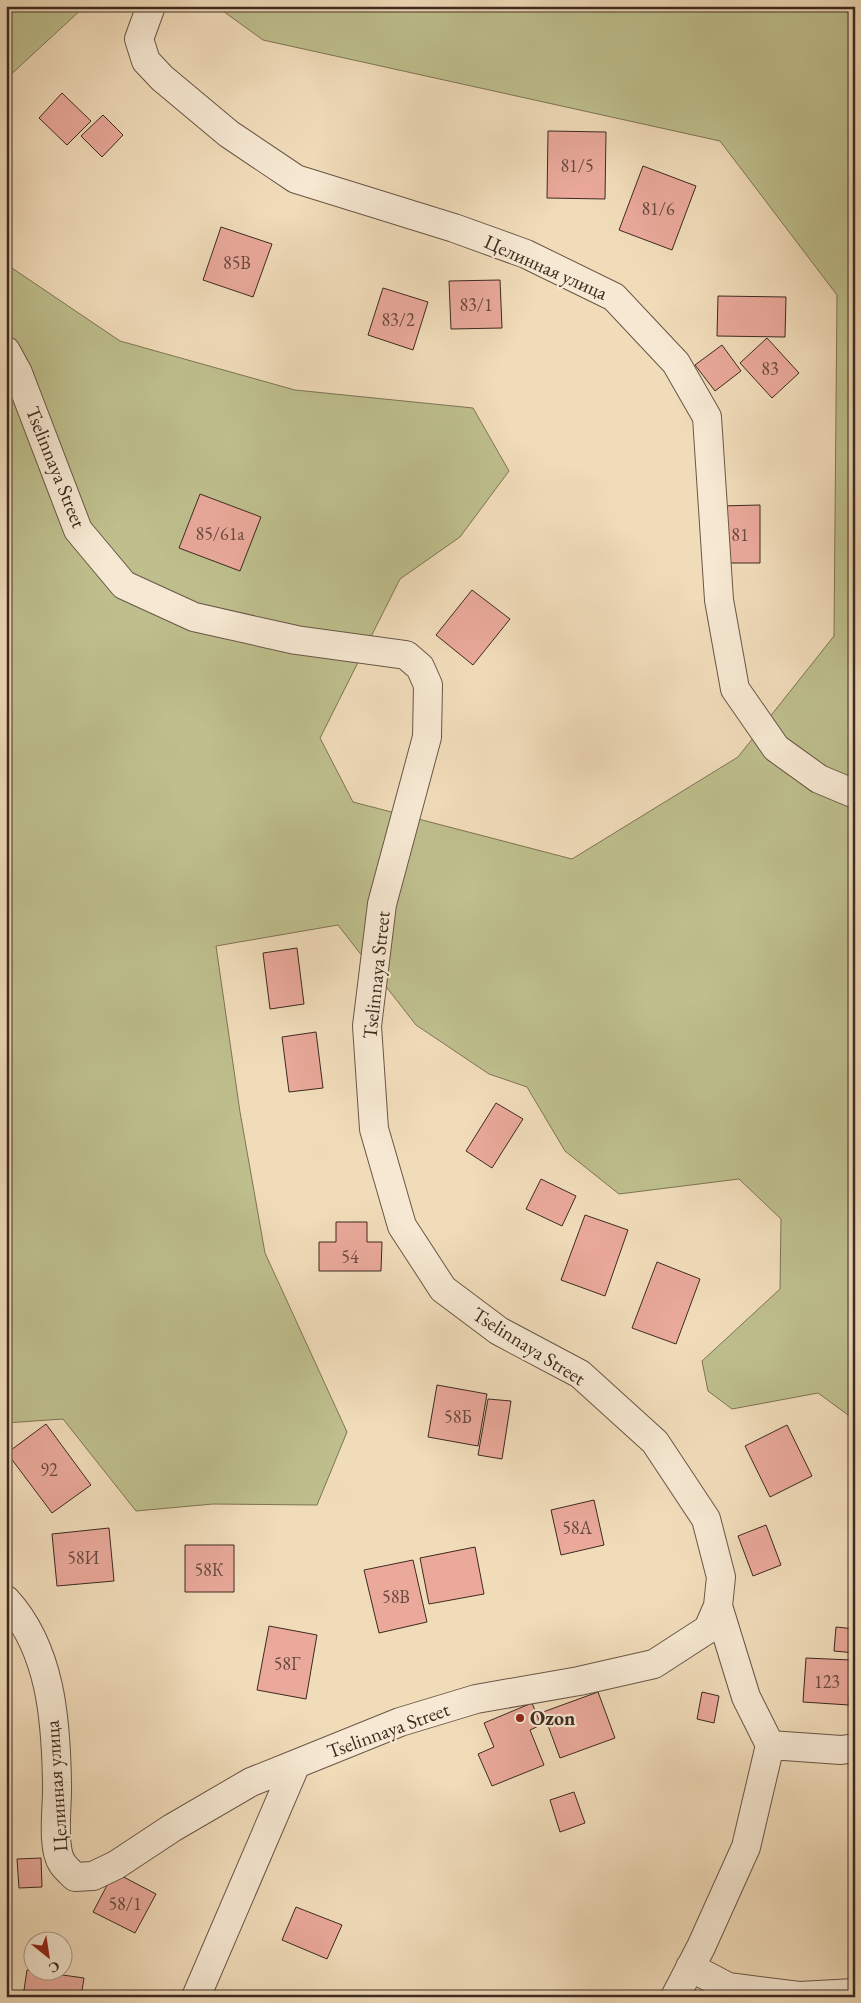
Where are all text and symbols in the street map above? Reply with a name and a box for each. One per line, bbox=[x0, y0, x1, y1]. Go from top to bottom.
house number: 81/5 bbox=[560, 154, 594, 177]
house number: 81/6 bbox=[641, 197, 675, 220]
street label: Целинная улица bbox=[480, 228, 612, 306]
house number: 85В bbox=[223, 251, 251, 274]
house number: 83/1 bbox=[459, 293, 493, 316]
house number: 83/2 bbox=[381, 308, 415, 331]
house number: 83 bbox=[761, 357, 779, 380]
street label: Tselinnaya Street bbox=[20, 402, 92, 532]
house number: 85/61а bbox=[196, 522, 245, 545]
house number: 81 bbox=[731, 523, 749, 546]
street label: Tselinnaya Street bbox=[356, 909, 396, 1040]
house number: 54 bbox=[341, 1245, 359, 1268]
street label: Tselinnaya Street bbox=[468, 1301, 591, 1391]
house number: 58Б bbox=[444, 1405, 472, 1428]
house number: 92 bbox=[40, 1458, 58, 1481]
house number: 58А bbox=[562, 1516, 592, 1539]
house number: 58И bbox=[67, 1546, 99, 1569]
house number: 58К bbox=[194, 1558, 224, 1581]
house number: 58В bbox=[382, 1585, 410, 1608]
house number: 58Г bbox=[274, 1652, 301, 1675]
house number: 123 bbox=[814, 1670, 840, 1693]
street label: Tselinnaya Street bbox=[323, 1696, 454, 1764]
place label: Ozon bbox=[530, 1705, 575, 1731]
marker: Ozon bbox=[514, 1712, 526, 1724]
street label: Целинная улица bbox=[38, 1719, 74, 1853]
house number: 58/1 bbox=[108, 1892, 142, 1915]
north arrow bbox=[22, 1930, 72, 1980]
text: С bbox=[46, 1957, 63, 1978]

